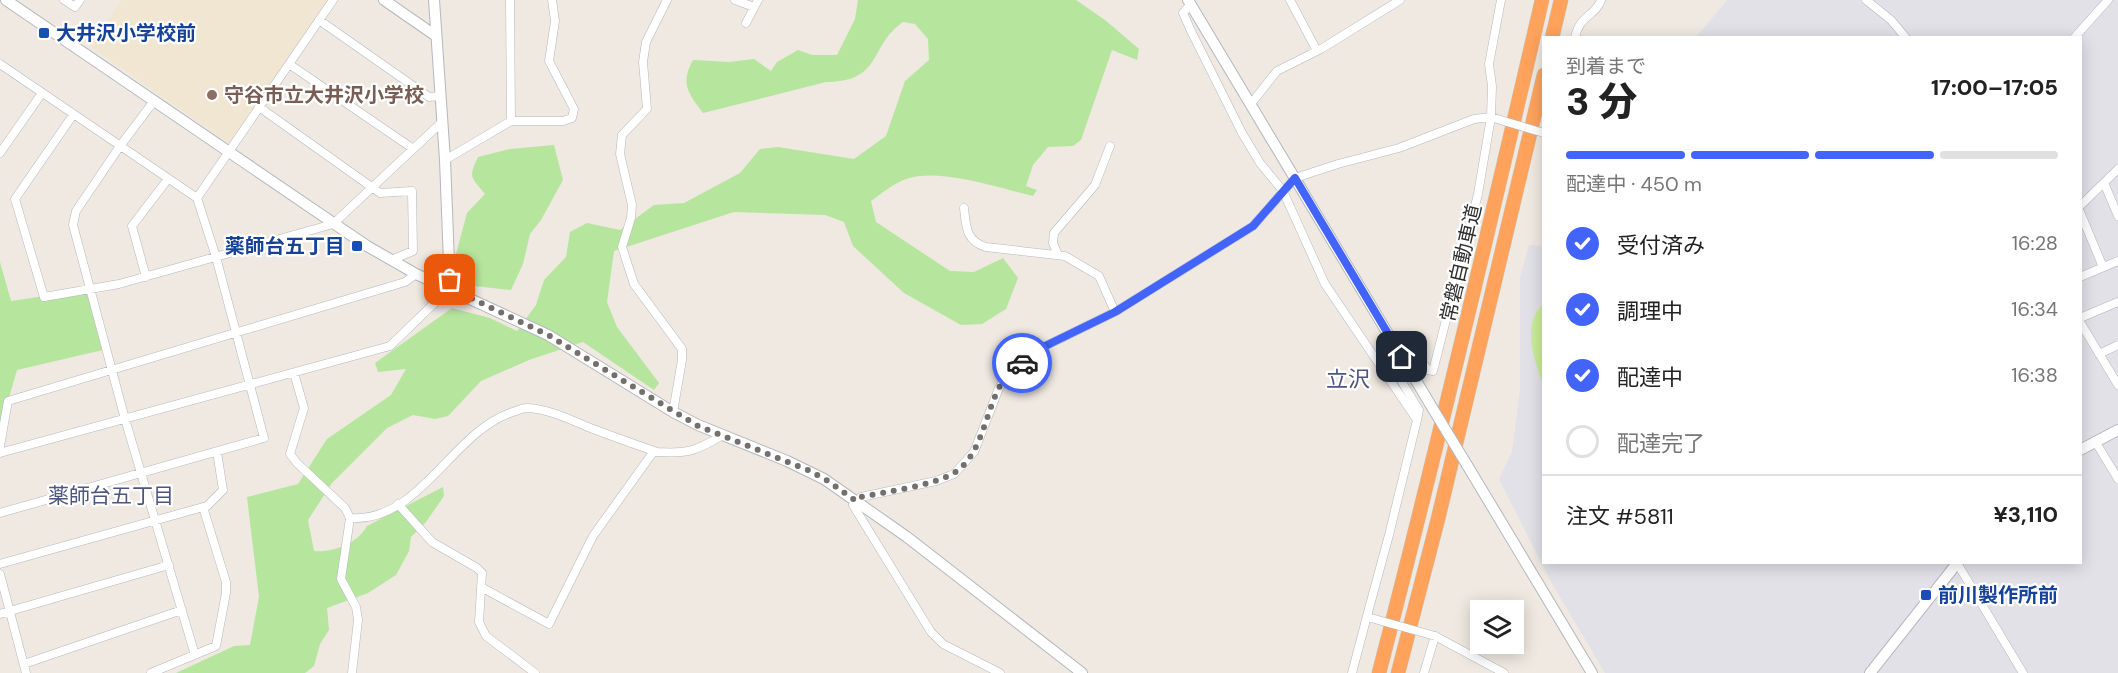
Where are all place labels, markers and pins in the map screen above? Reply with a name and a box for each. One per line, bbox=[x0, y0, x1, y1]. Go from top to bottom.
place label: 大井沢小学校前 bbox=[56, 20, 196, 46]
marker: 大井沢小学校前 bbox=[37, 26, 51, 40]
place label: 守谷市立大井沢小学校 bbox=[224, 82, 424, 108]
marker: 守谷市立大井沢小学校 bbox=[205, 88, 219, 102]
place label: 薬師台五丁目 bbox=[225, 233, 345, 259]
marker: 薬師台五丁目 bbox=[350, 239, 364, 253]
pin bbox=[424, 254, 475, 305]
pin bbox=[1376, 331, 1427, 382]
place label: 前川製作所前 bbox=[1938, 582, 2058, 608]
marker: 前川製作所前 bbox=[1919, 588, 1933, 602]

